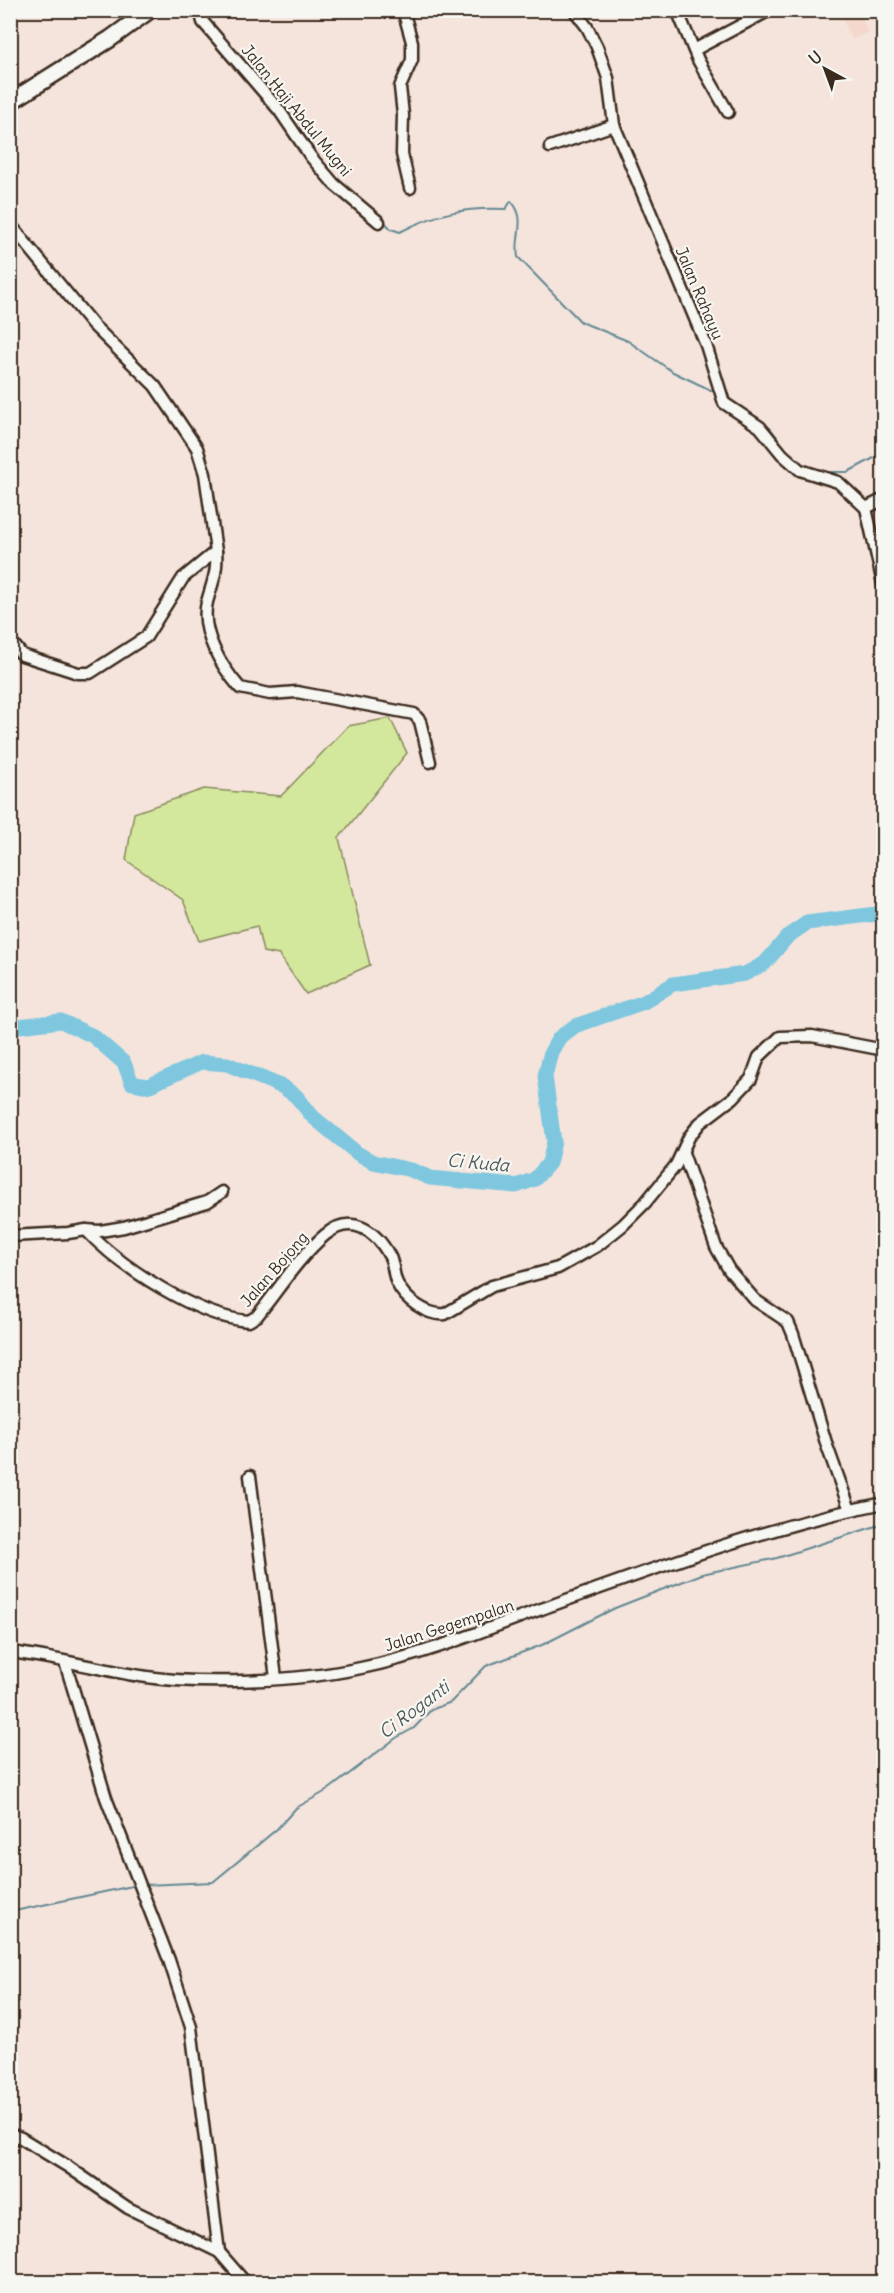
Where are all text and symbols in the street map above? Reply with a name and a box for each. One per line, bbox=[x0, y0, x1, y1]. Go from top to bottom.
north arrow bbox=[795, 39, 855, 99]
street label: Jalan Haji Abdul Mugni bbox=[238, 40, 356, 180]
text: U bbox=[804, 47, 826, 69]
street label: Jalan Rahayu bbox=[671, 244, 729, 342]
water label: Ci Kuda bbox=[446, 1148, 512, 1177]
street label: Jalan Bojong bbox=[236, 1227, 312, 1311]
street label: Jalan Gegempalan bbox=[382, 1595, 516, 1655]
water label: Ci Roganti bbox=[374, 1674, 455, 1744]

